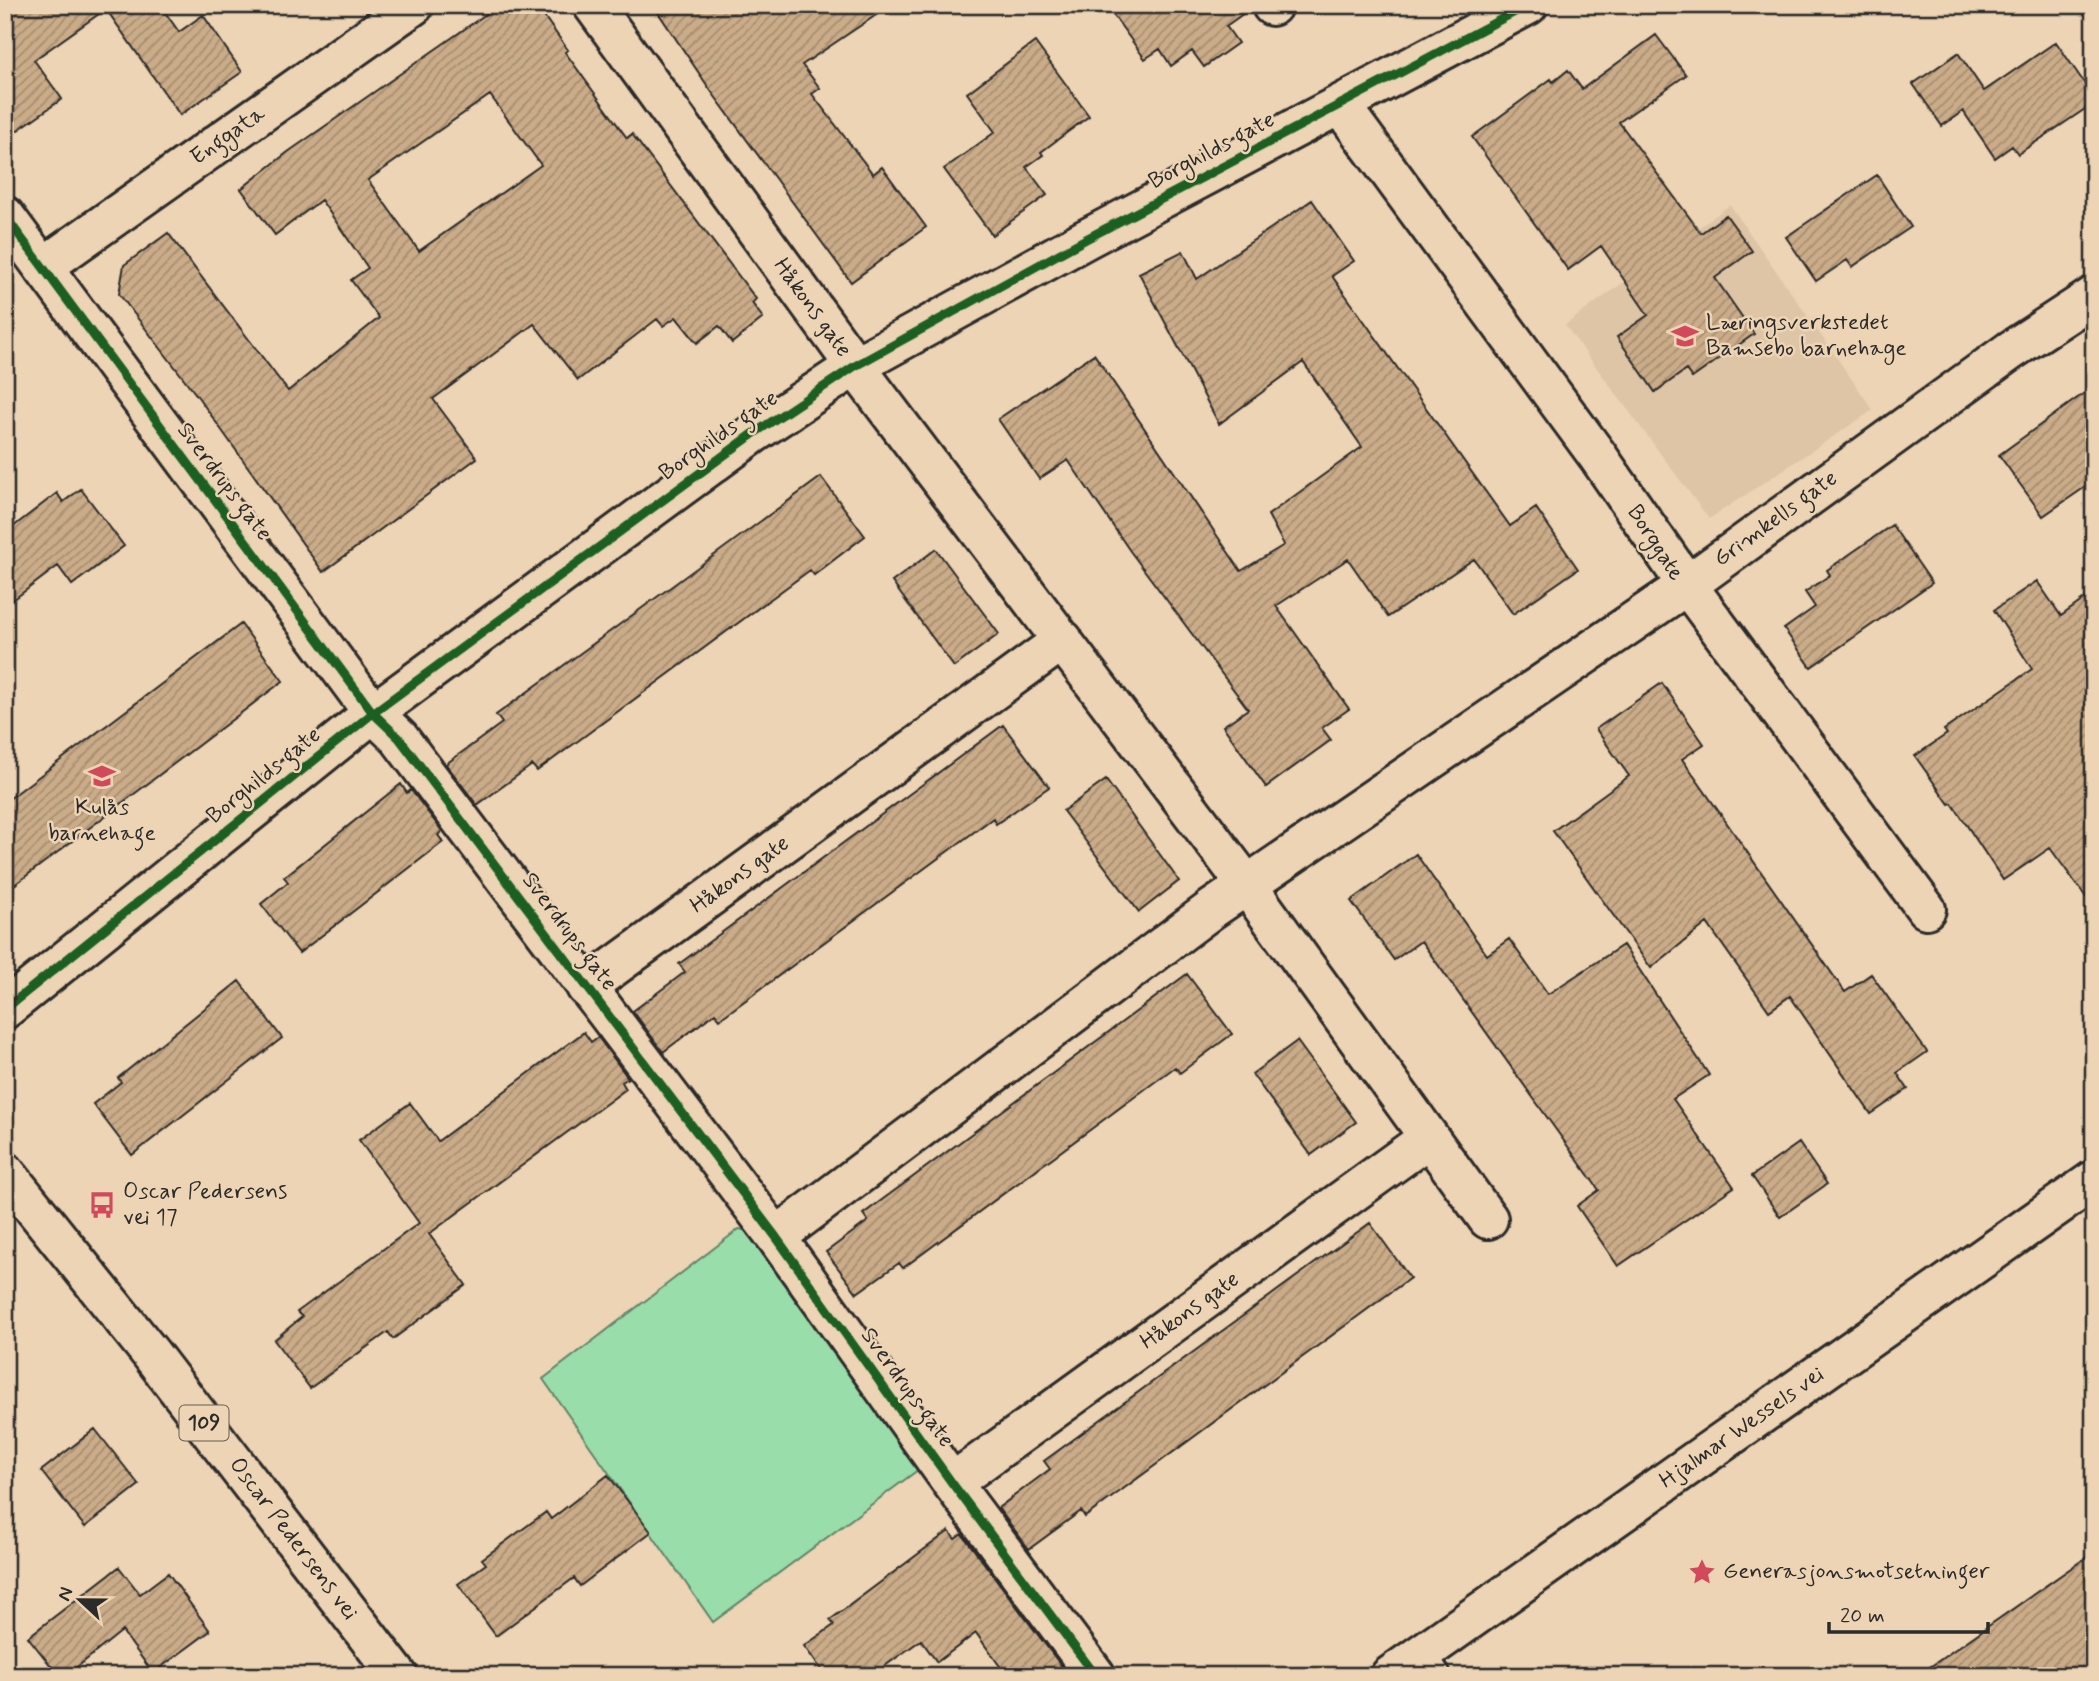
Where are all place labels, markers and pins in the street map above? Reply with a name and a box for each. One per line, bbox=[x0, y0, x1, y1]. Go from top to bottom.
place label: Læringsverkstedet Bamsebo barnehage bbox=[1706, 308, 1907, 366]
school or university icon: Læringsverkstedet Bamsebo barnehage bbox=[1670, 321, 1700, 351]
school or university icon: Kulås barnehage bbox=[87, 761, 117, 791]
place label: Kulås barnehage bbox=[48, 793, 156, 851]
place label: Oscar Pedersens vei 17 bbox=[123, 1177, 287, 1233]
bus stop icon: Oscar Pedersens vei 17 bbox=[87, 1190, 117, 1220]
place icon: Generasjonsmotsetninger bbox=[1687, 1557, 1717, 1587]
place label: Generasjonsmotsetninger bbox=[1723, 1557, 1990, 1589]

